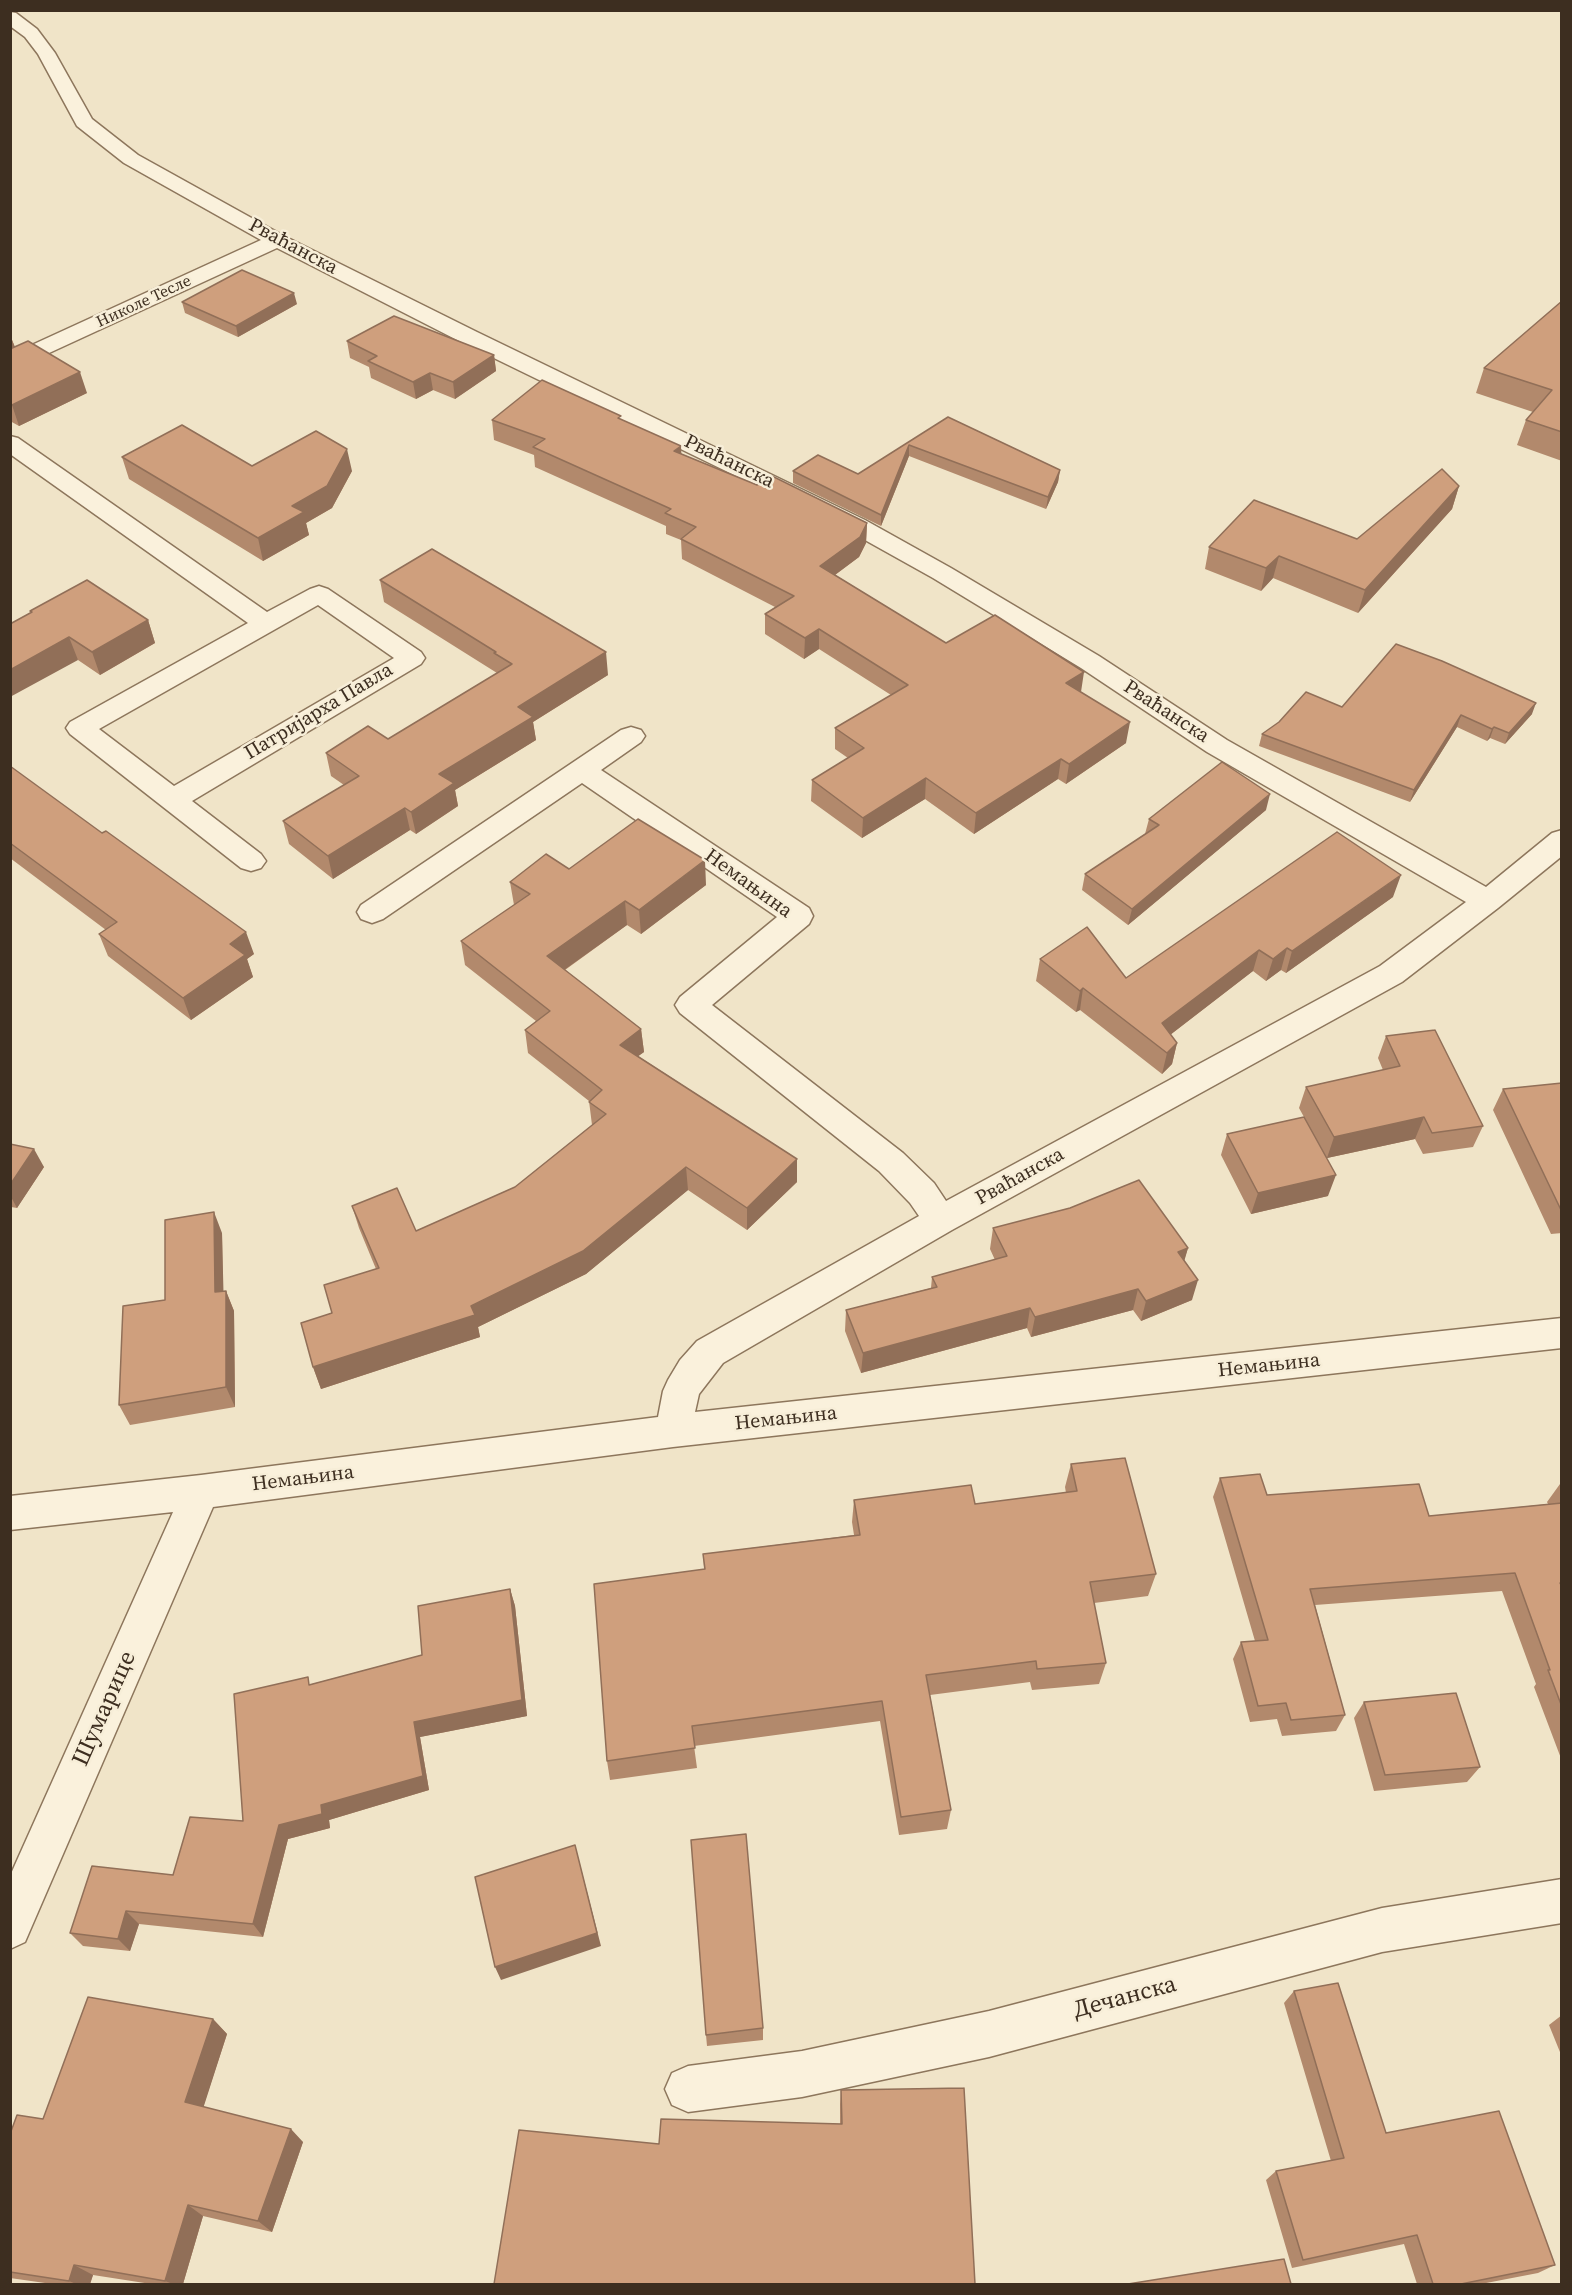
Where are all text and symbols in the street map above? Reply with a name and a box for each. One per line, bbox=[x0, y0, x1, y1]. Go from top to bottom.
street label: Рваћанска bbox=[244, 214, 342, 280]
street label: Николе Тесле bbox=[94, 272, 194, 332]
street label: Рваћанска bbox=[680, 430, 778, 494]
street label: Патријарха Павла bbox=[240, 658, 398, 766]
street label: Рваћанска bbox=[1119, 675, 1213, 749]
street label: Немањина bbox=[699, 844, 797, 924]
street label: Рваћанска bbox=[972, 1143, 1068, 1211]
street label: Немањина bbox=[1217, 1349, 1321, 1383]
street label: Немањина bbox=[734, 1402, 838, 1436]
street label: Немањина bbox=[251, 1461, 355, 1497]
street label: Шумарице bbox=[67, 1647, 143, 1771]
street label: Дечанска bbox=[1070, 1970, 1180, 2026]

